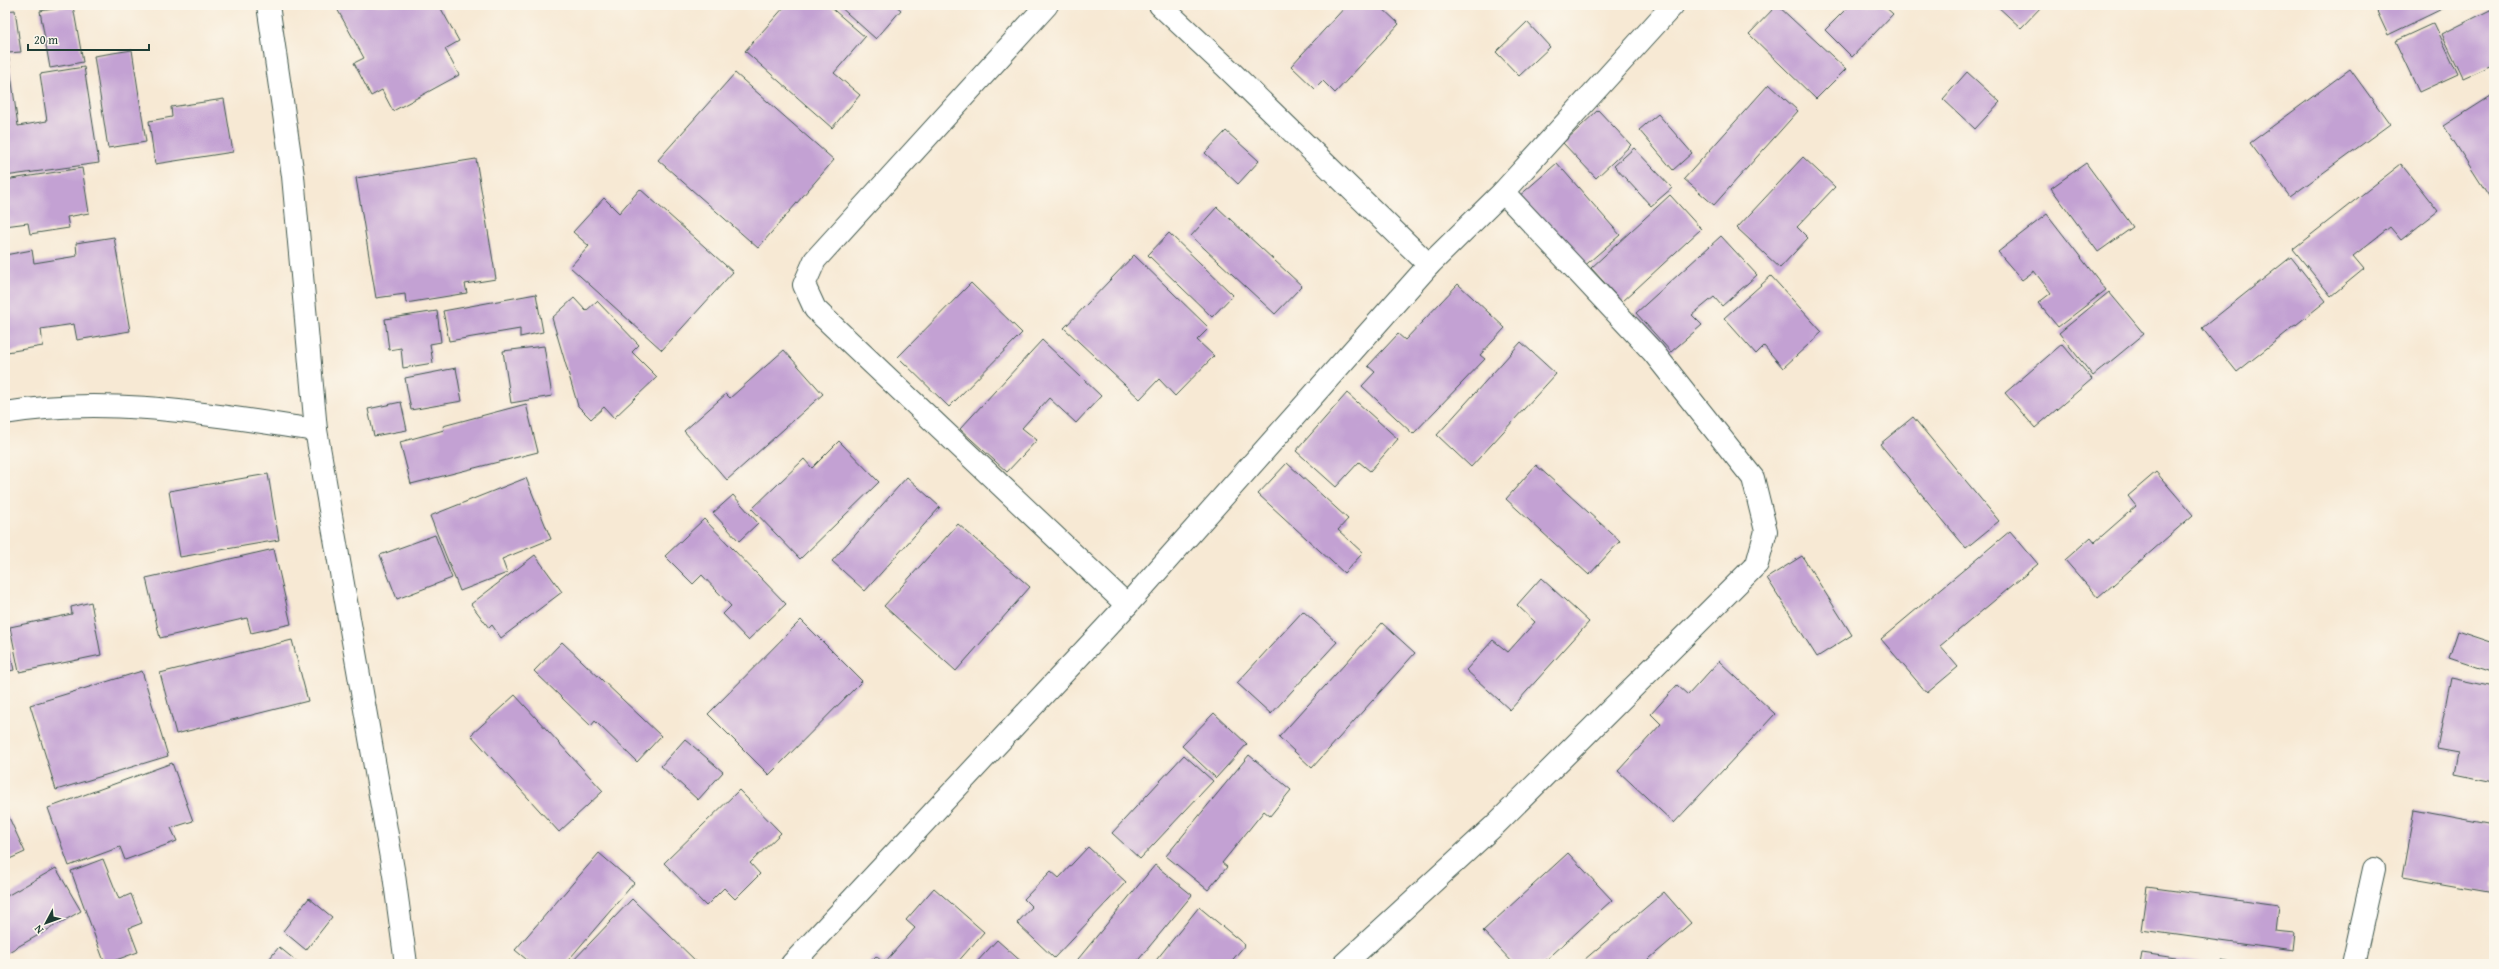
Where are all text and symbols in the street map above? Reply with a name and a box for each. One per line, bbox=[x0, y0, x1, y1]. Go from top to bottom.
scale bar bbox=[28, 26, 149, 52]
text: 20 m bbox=[34, 31, 58, 48]
north arrow bbox=[26, 903, 66, 943]
text: N bbox=[30, 921, 47, 938]

